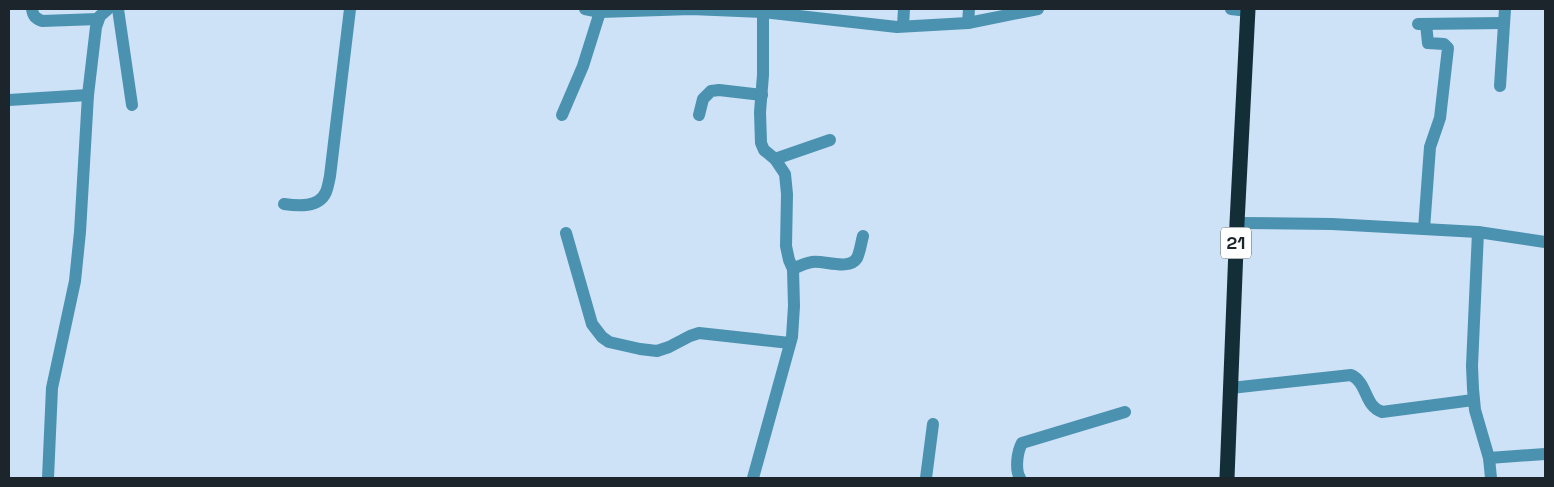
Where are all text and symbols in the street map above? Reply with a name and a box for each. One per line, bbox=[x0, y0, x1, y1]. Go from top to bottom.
road number: 21 bbox=[1221, 228, 1251, 258]

